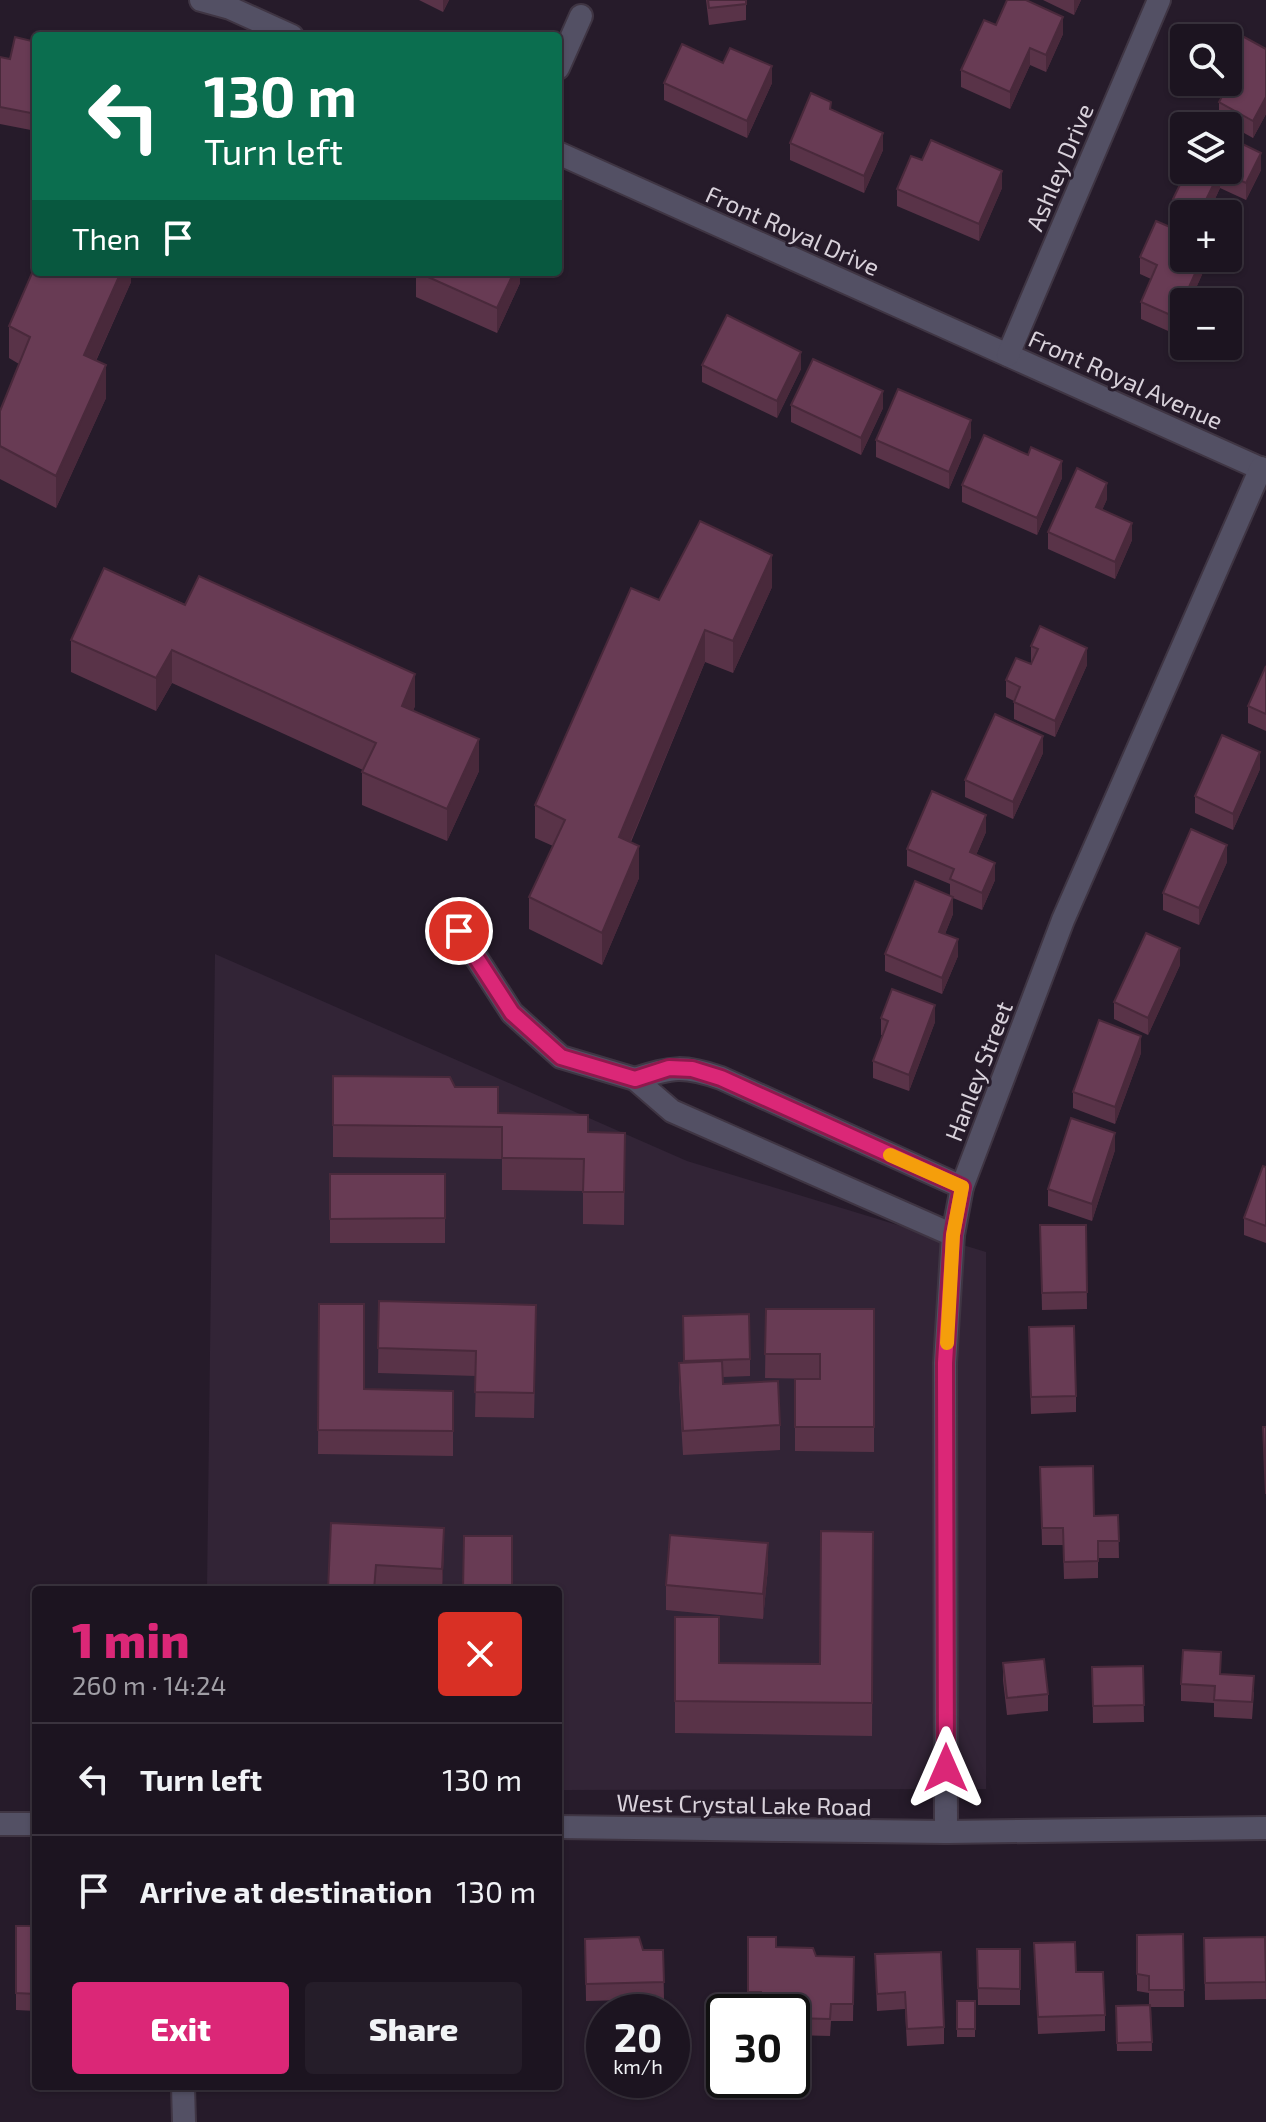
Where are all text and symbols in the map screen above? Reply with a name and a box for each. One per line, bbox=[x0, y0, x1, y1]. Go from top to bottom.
map controls bbox=[1170, 24, 1242, 360]
button: search bbox=[1170, 24, 1242, 96]
text: 130 m bbox=[204, 61, 357, 128]
icon: left bbox=[72, 64, 176, 168]
street label: Ashley Drive bbox=[1019, 99, 1099, 235]
button: layers bbox=[1170, 112, 1242, 184]
text: Turn left bbox=[204, 129, 343, 172]
street label: Front Royal Drive bbox=[702, 179, 884, 281]
button: + bbox=[1170, 200, 1242, 272]
icon: arrive bbox=[156, 216, 200, 260]
text: Then bbox=[72, 220, 140, 256]
button: − bbox=[1170, 288, 1242, 360]
street label: Front Royal Avenue bbox=[1024, 323, 1228, 435]
pin bbox=[425, 897, 493, 965]
icon: arrive bbox=[437, 909, 481, 953]
street label: Hanley Street bbox=[938, 997, 1018, 1145]
text: 1 min bbox=[72, 1610, 190, 1668]
button: close bbox=[438, 1612, 522, 1696]
text: 260 m · 14:24 bbox=[72, 1669, 227, 1700]
position arrow bbox=[904, 1726, 988, 1810]
icon: left bbox=[72, 1757, 116, 1801]
text: Turn left bbox=[140, 1761, 262, 1797]
text: 130 m bbox=[442, 1761, 522, 1797]
street label: West Crystal Lake Road bbox=[616, 1787, 872, 1821]
icon: arrive bbox=[72, 1869, 116, 1913]
text: Arrive at destination bbox=[140, 1873, 432, 1909]
text: 130 m bbox=[456, 1873, 536, 1909]
button: Exit bbox=[72, 1982, 289, 2074]
button: Share bbox=[305, 1982, 522, 2074]
speed limit sign: 30 bbox=[706, 1994, 810, 2098]
text: 20 bbox=[614, 2012, 662, 2060]
text: km/h bbox=[613, 2054, 663, 2078]

